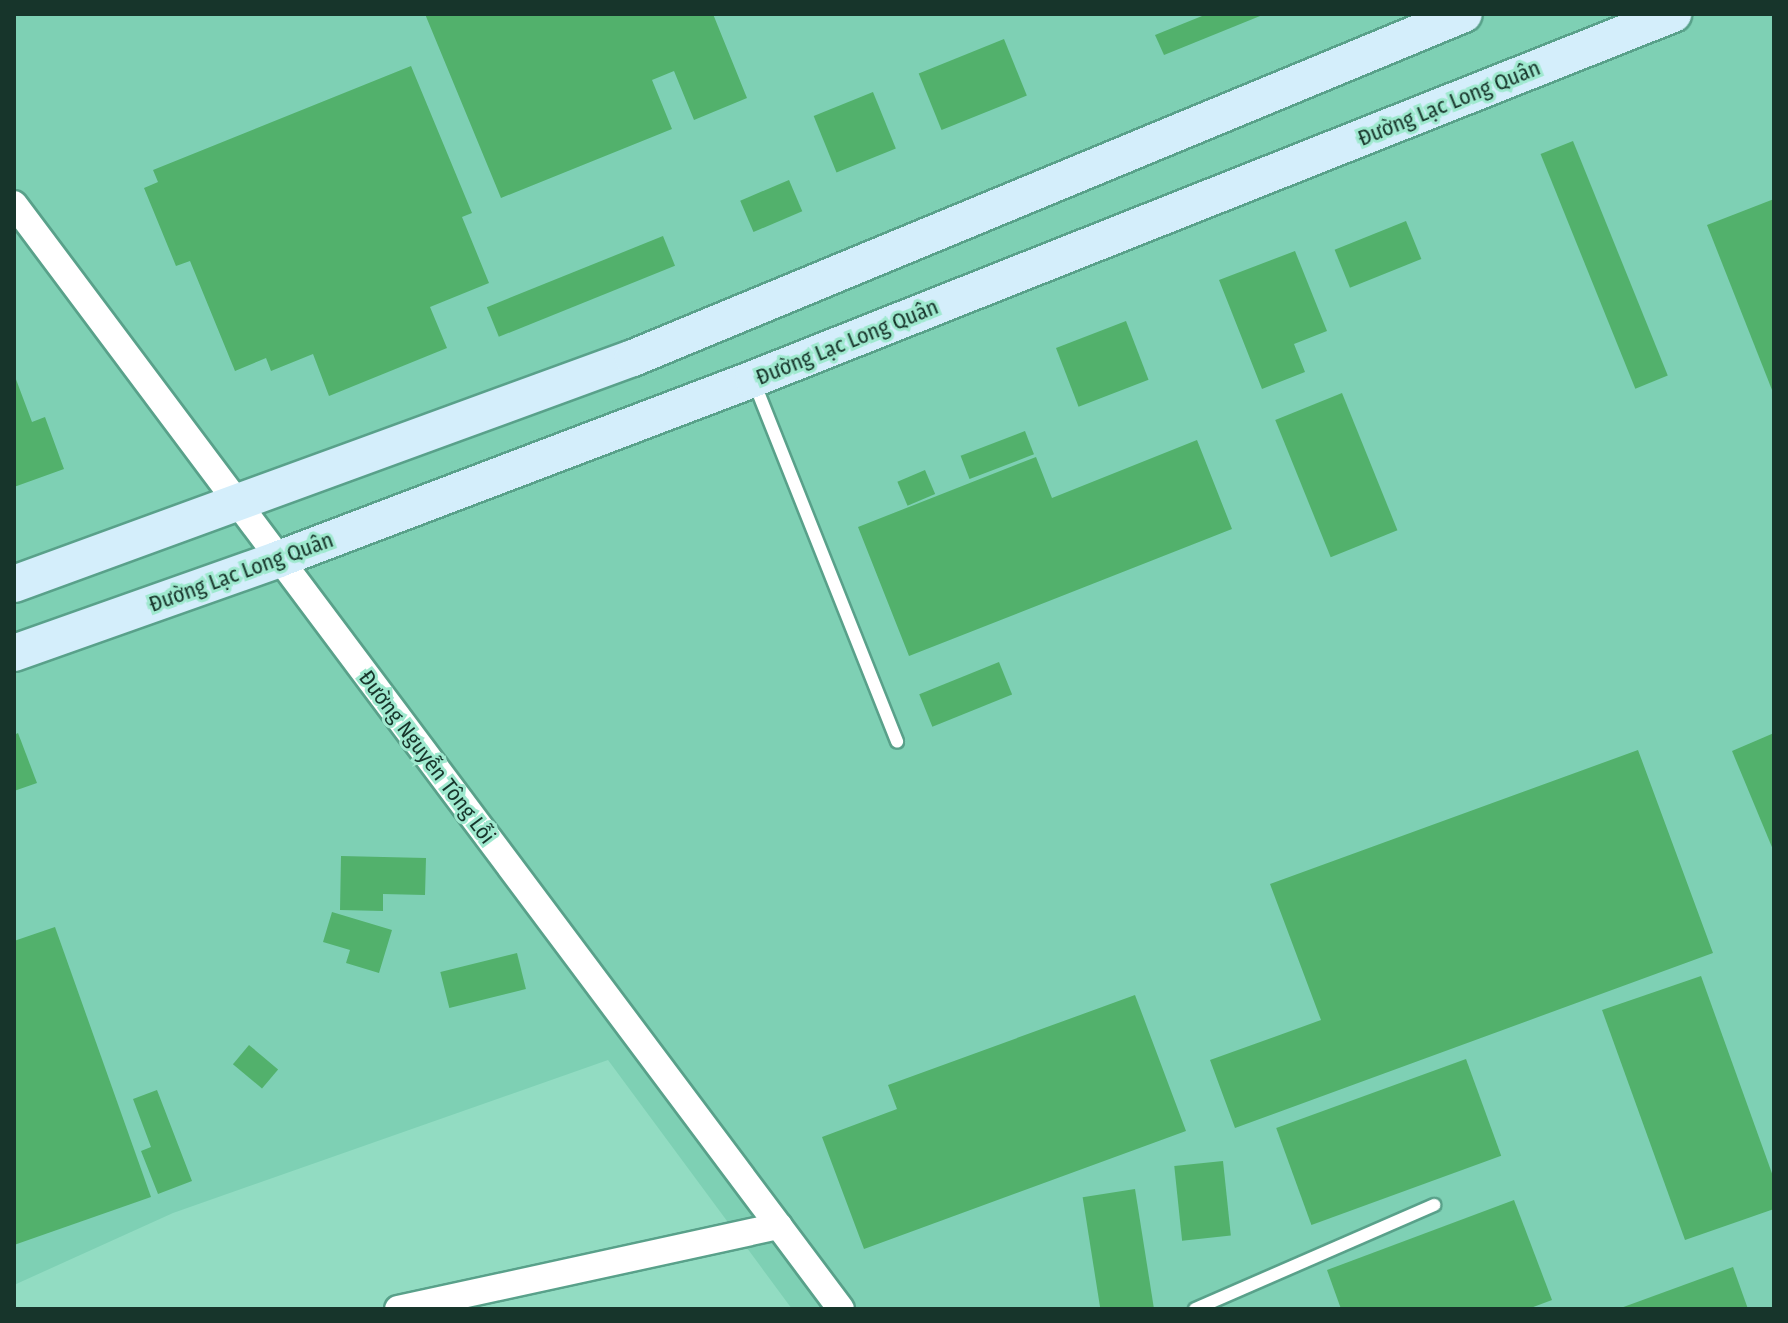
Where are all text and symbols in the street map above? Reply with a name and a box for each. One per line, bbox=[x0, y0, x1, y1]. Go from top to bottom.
street label: Đường Lạc Long Quân bbox=[1354, 54, 1544, 152]
street label: Đường Lạc Long Quân bbox=[752, 293, 942, 391]
street label: Đường Lạc Long Quân bbox=[145, 526, 337, 618]
street label: Đường Nguyễn Tông Lỗi bbox=[353, 665, 501, 849]

